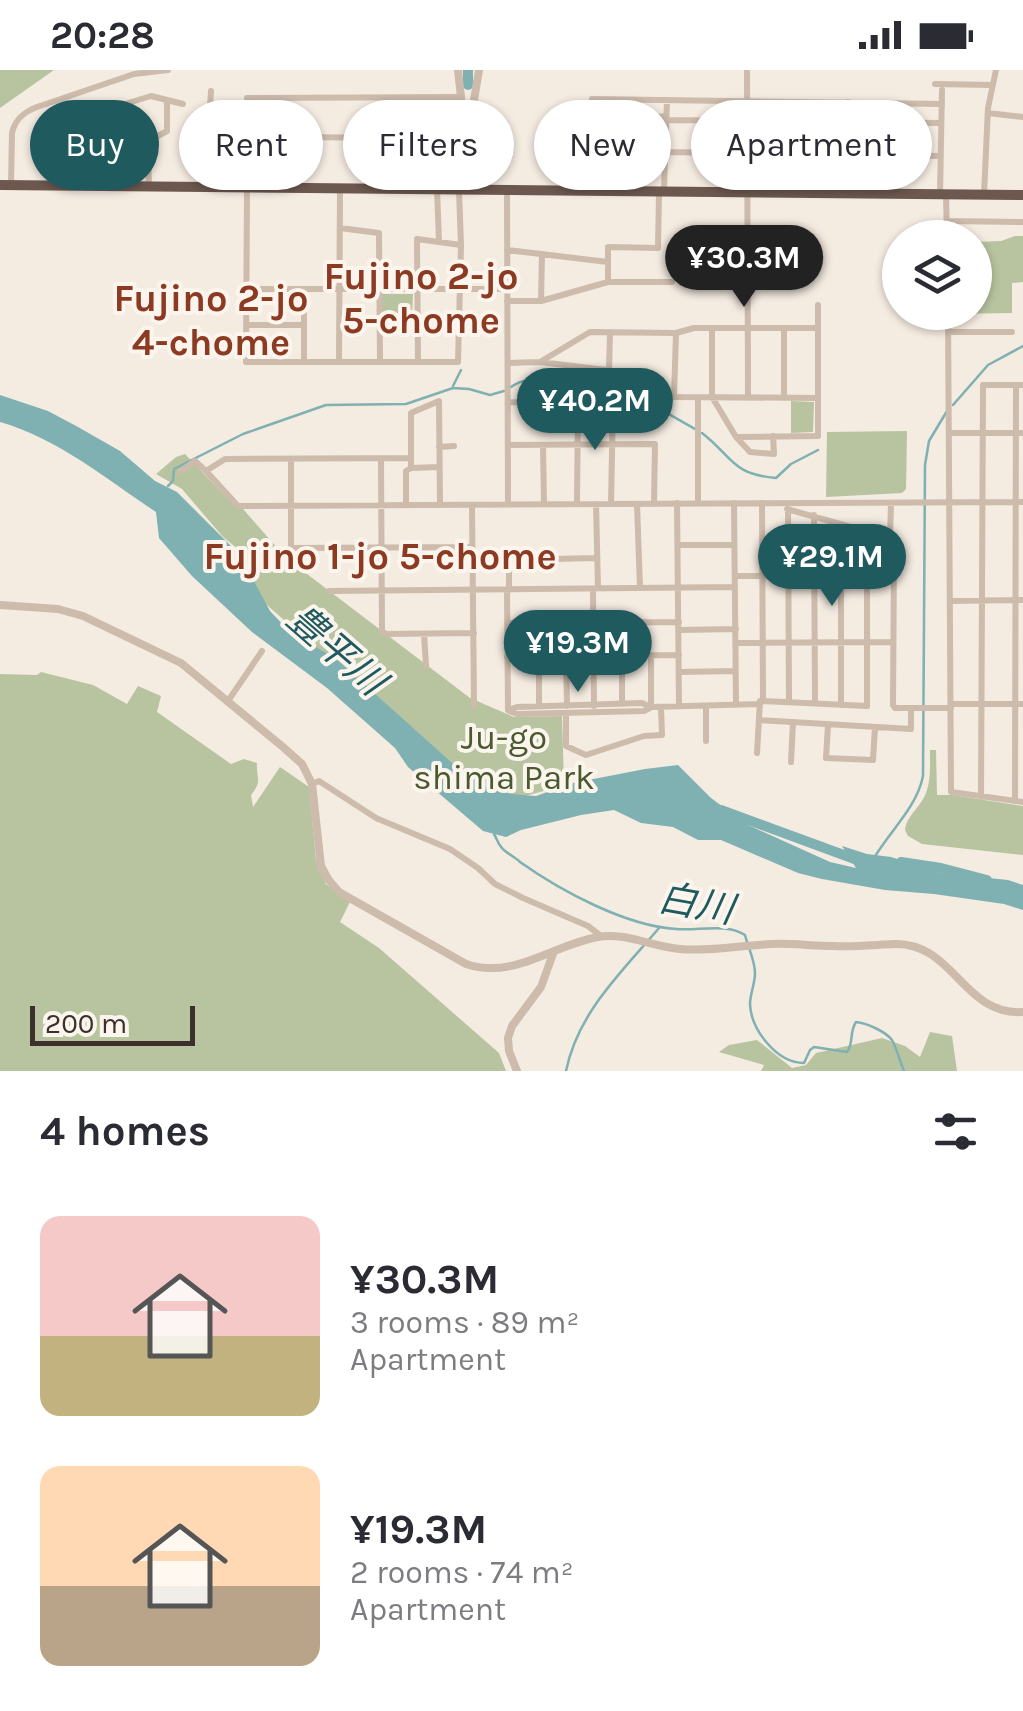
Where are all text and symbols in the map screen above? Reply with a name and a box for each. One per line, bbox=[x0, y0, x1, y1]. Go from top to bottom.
text: 20:28 bbox=[50, 13, 155, 58]
chip: Buy bbox=[30, 100, 159, 190]
chip: Rent bbox=[179, 100, 323, 190]
chip: Filters bbox=[343, 100, 514, 190]
chip: New bbox=[534, 100, 671, 190]
chip: Apartment bbox=[691, 100, 932, 190]
map controls bbox=[882, 220, 992, 330]
button: layers bbox=[882, 220, 992, 330]
pin: ¥30.3M bbox=[663, 225, 825, 310]
text: ¥30.3M bbox=[687, 239, 801, 276]
district label: Fujino 2-jo 5-chome bbox=[323, 254, 519, 343]
district label: Fujino 2-jo 4-chome bbox=[113, 276, 309, 365]
pin: ¥40.2M bbox=[514, 368, 676, 453]
text: ¥40.2M bbox=[539, 382, 651, 419]
pin: ¥29.1M bbox=[751, 524, 913, 609]
district label: Fujino 1-jo 5-chome bbox=[203, 534, 557, 579]
text: ¥29.1M bbox=[780, 538, 884, 575]
water label: 豊平川 bbox=[278, 596, 397, 707]
pin: ¥19.3M bbox=[497, 610, 659, 695]
text: ¥19.3M bbox=[526, 624, 630, 661]
park label: Ju-go shima Park bbox=[413, 717, 595, 798]
water label: 白川 bbox=[655, 875, 741, 933]
scale bar bbox=[30, 1001, 195, 1046]
text: 200 m bbox=[45, 1007, 127, 1040]
icon: filters bbox=[928, 1104, 983, 1159]
text: 4 homes bbox=[40, 1106, 210, 1156]
text: ¥30.3M bbox=[350, 1254, 499, 1304]
icon: home bbox=[120, 1256, 240, 1376]
text: 3 rooms · 89 m² bbox=[350, 1304, 579, 1341]
text: Apartment bbox=[350, 1341, 506, 1378]
text: ¥19.3M bbox=[350, 1504, 487, 1554]
icon: home bbox=[120, 1506, 240, 1626]
text: 2 rooms · 74 m² bbox=[350, 1554, 574, 1591]
text: Apartment bbox=[350, 1591, 506, 1628]

